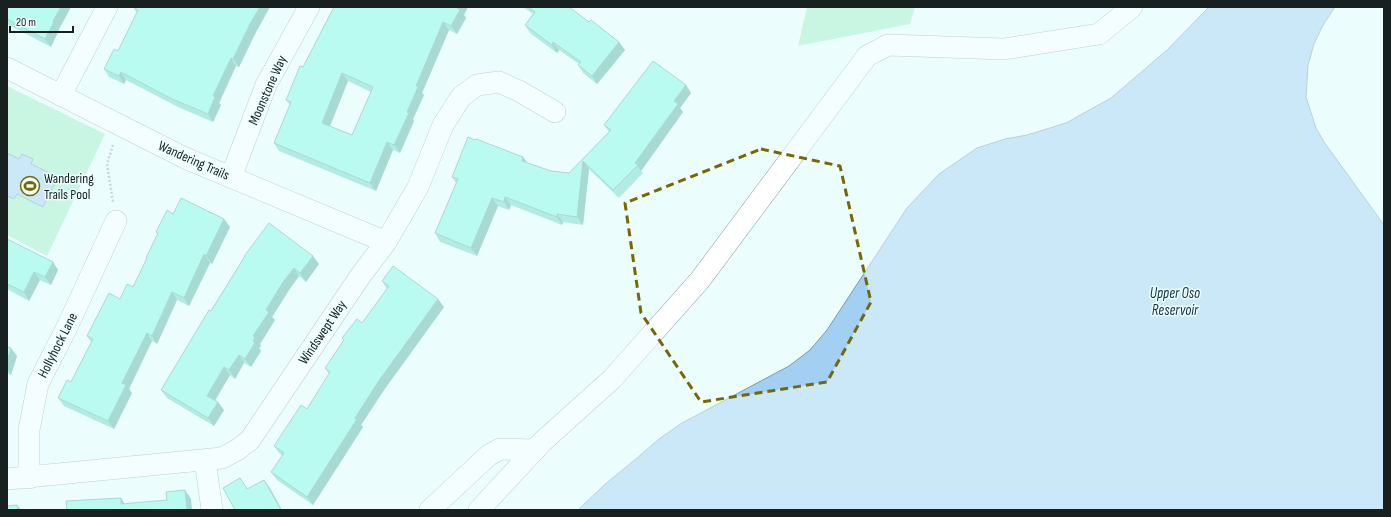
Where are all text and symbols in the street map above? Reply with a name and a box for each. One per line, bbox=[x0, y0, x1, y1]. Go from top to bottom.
scale bar bbox=[10, 8, 73, 34]
text: 20 m bbox=[16, 15, 36, 30]
street label: Moonstone Way bbox=[245, 52, 291, 128]
street label: Wandering Trails bbox=[156, 137, 232, 184]
place label: Wandering Trails Pool bbox=[44, 170, 94, 203]
sports icon: Wandering Trails Pool bbox=[19, 175, 41, 197]
water label: Upper Oso Reservoir bbox=[1150, 284, 1200, 320]
street label: Windswept Way bbox=[295, 296, 350, 368]
street label: Hollyhock Lane bbox=[34, 310, 81, 381]

